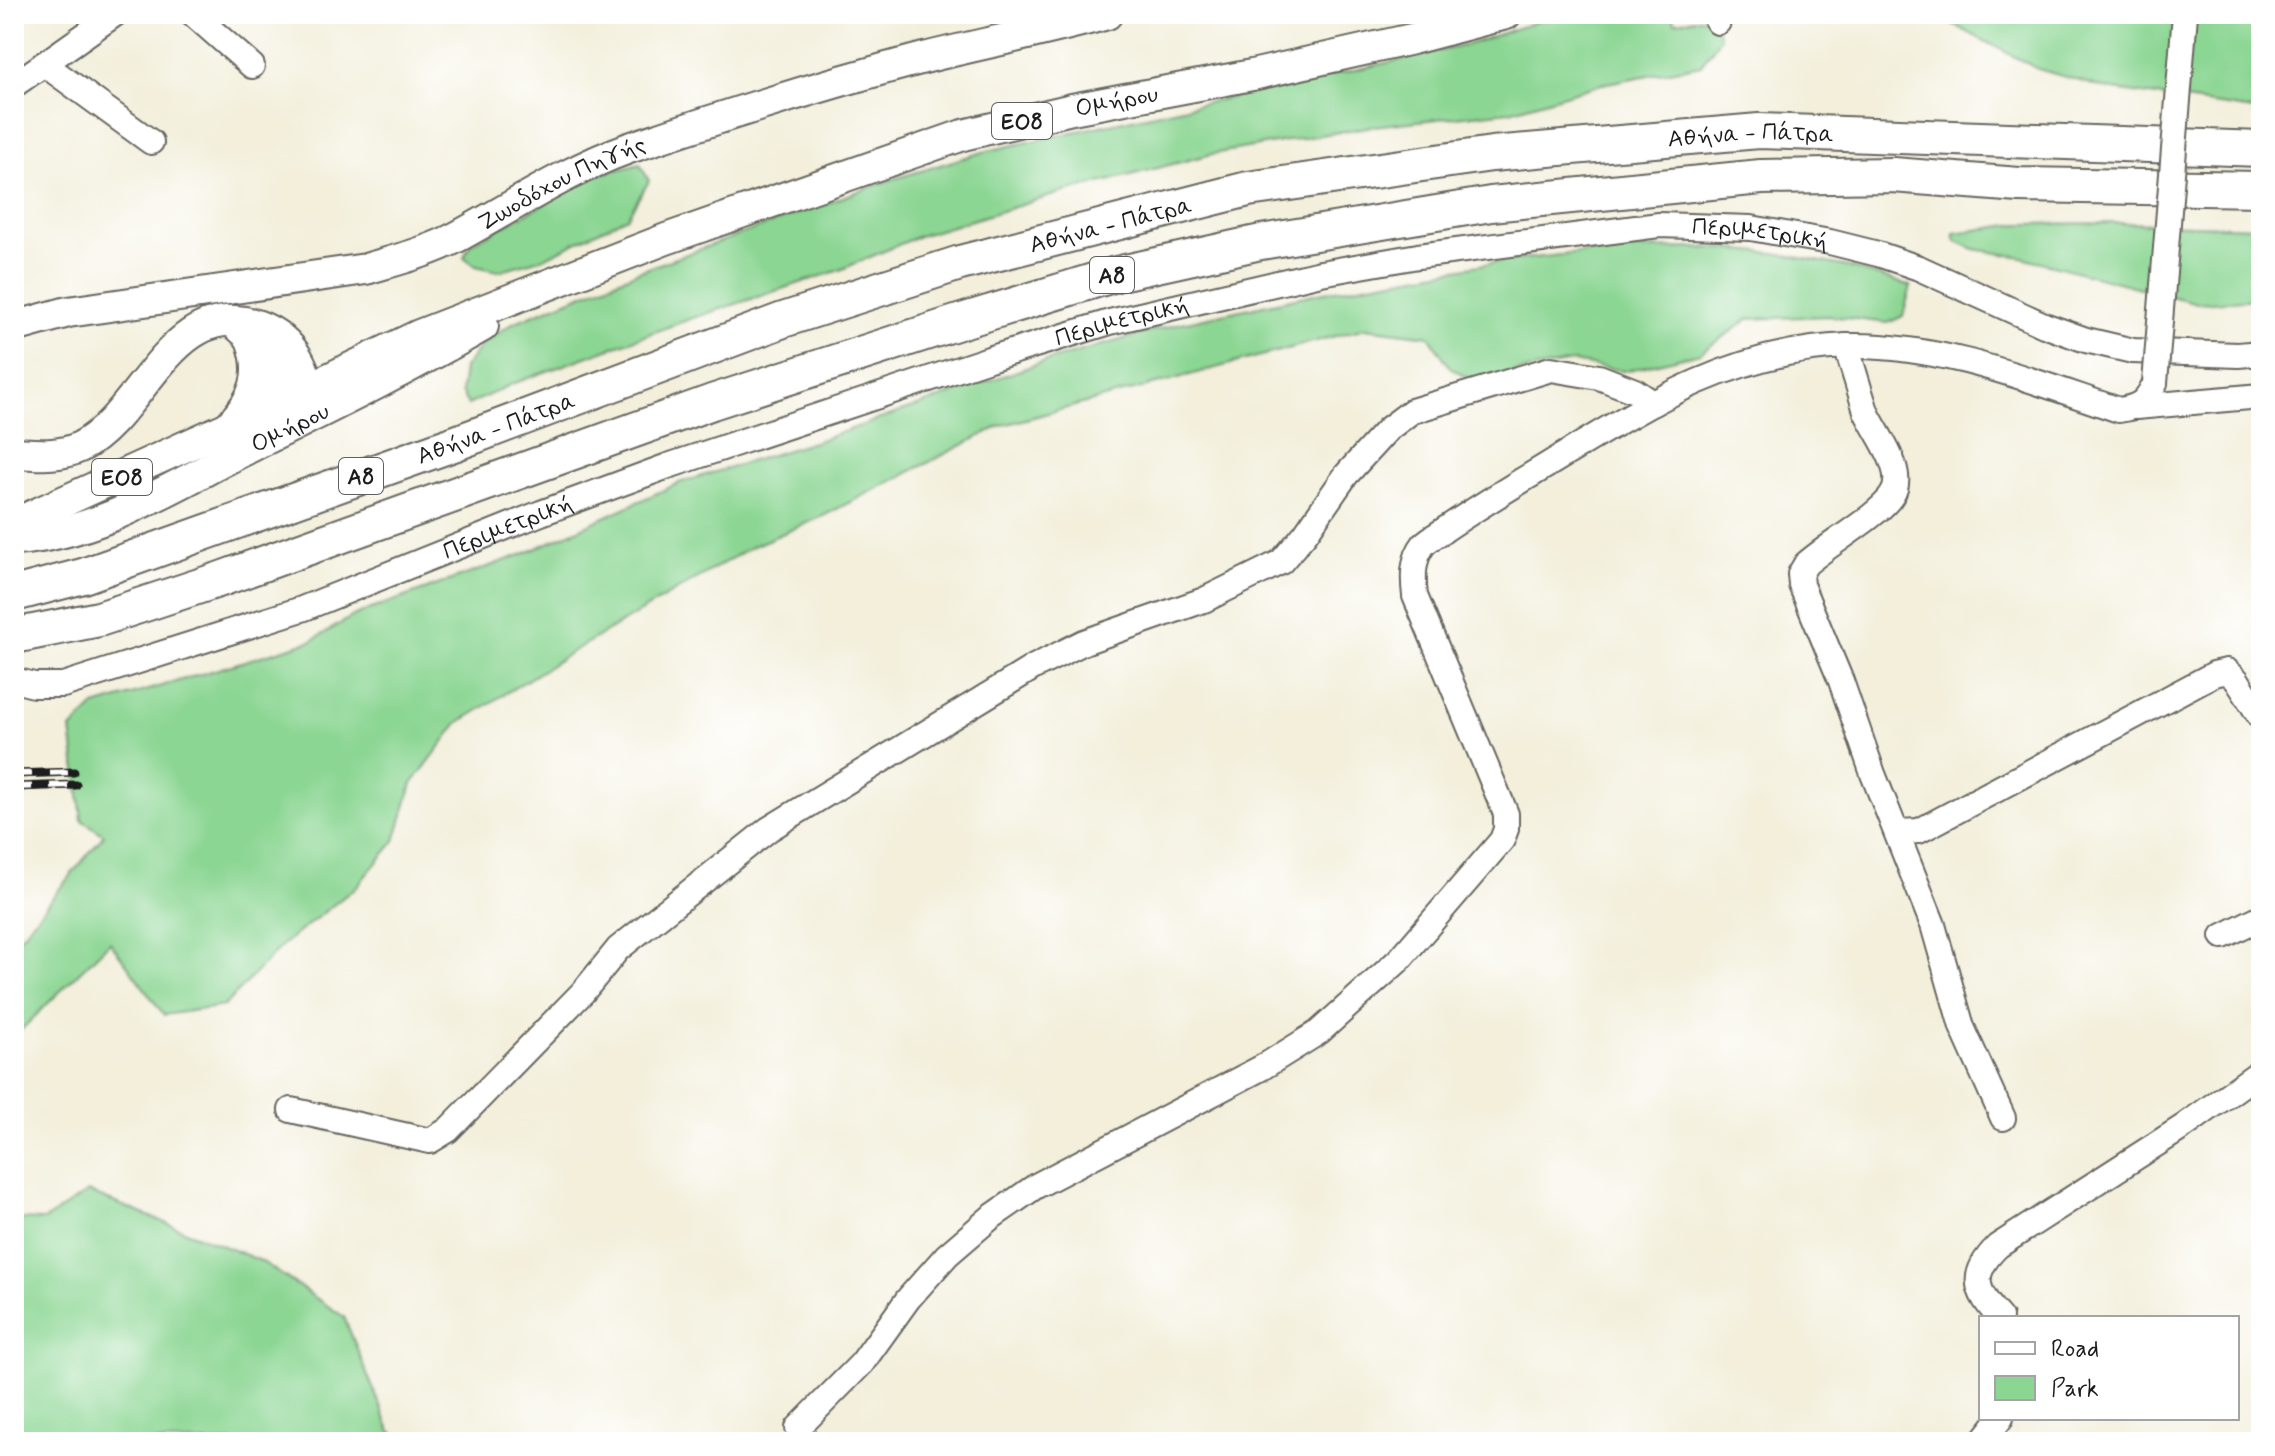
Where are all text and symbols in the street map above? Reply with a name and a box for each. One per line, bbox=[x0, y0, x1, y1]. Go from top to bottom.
street label: Ομήρου bbox=[1073, 79, 1161, 125]
road number: ΕΟ8 bbox=[992, 103, 1052, 139]
street label: Αθήνα - Πάτρα bbox=[1666, 117, 1834, 156]
street label: Ζωοδόχου Πηγής bbox=[473, 130, 650, 239]
street label: Αθήνα - Πάτρα bbox=[1026, 190, 1195, 262]
street label: Περιμετρική bbox=[1691, 212, 1831, 258]
road number: Α8 bbox=[1090, 257, 1134, 293]
street label: Περιμετρική bbox=[1051, 290, 1192, 355]
street label: Αθήνα - Πάτρα bbox=[413, 386, 580, 473]
street label: Ομήρου bbox=[246, 396, 335, 461]
road number: Α8 bbox=[339, 458, 383, 494]
road number: ΕΟ8 bbox=[92, 459, 152, 495]
street label: Περιμετρική bbox=[439, 489, 578, 568]
legend bbox=[1979, 1316, 2239, 1420]
text: Road bbox=[2051, 1334, 2099, 1365]
text: Park bbox=[2051, 1374, 2099, 1405]

